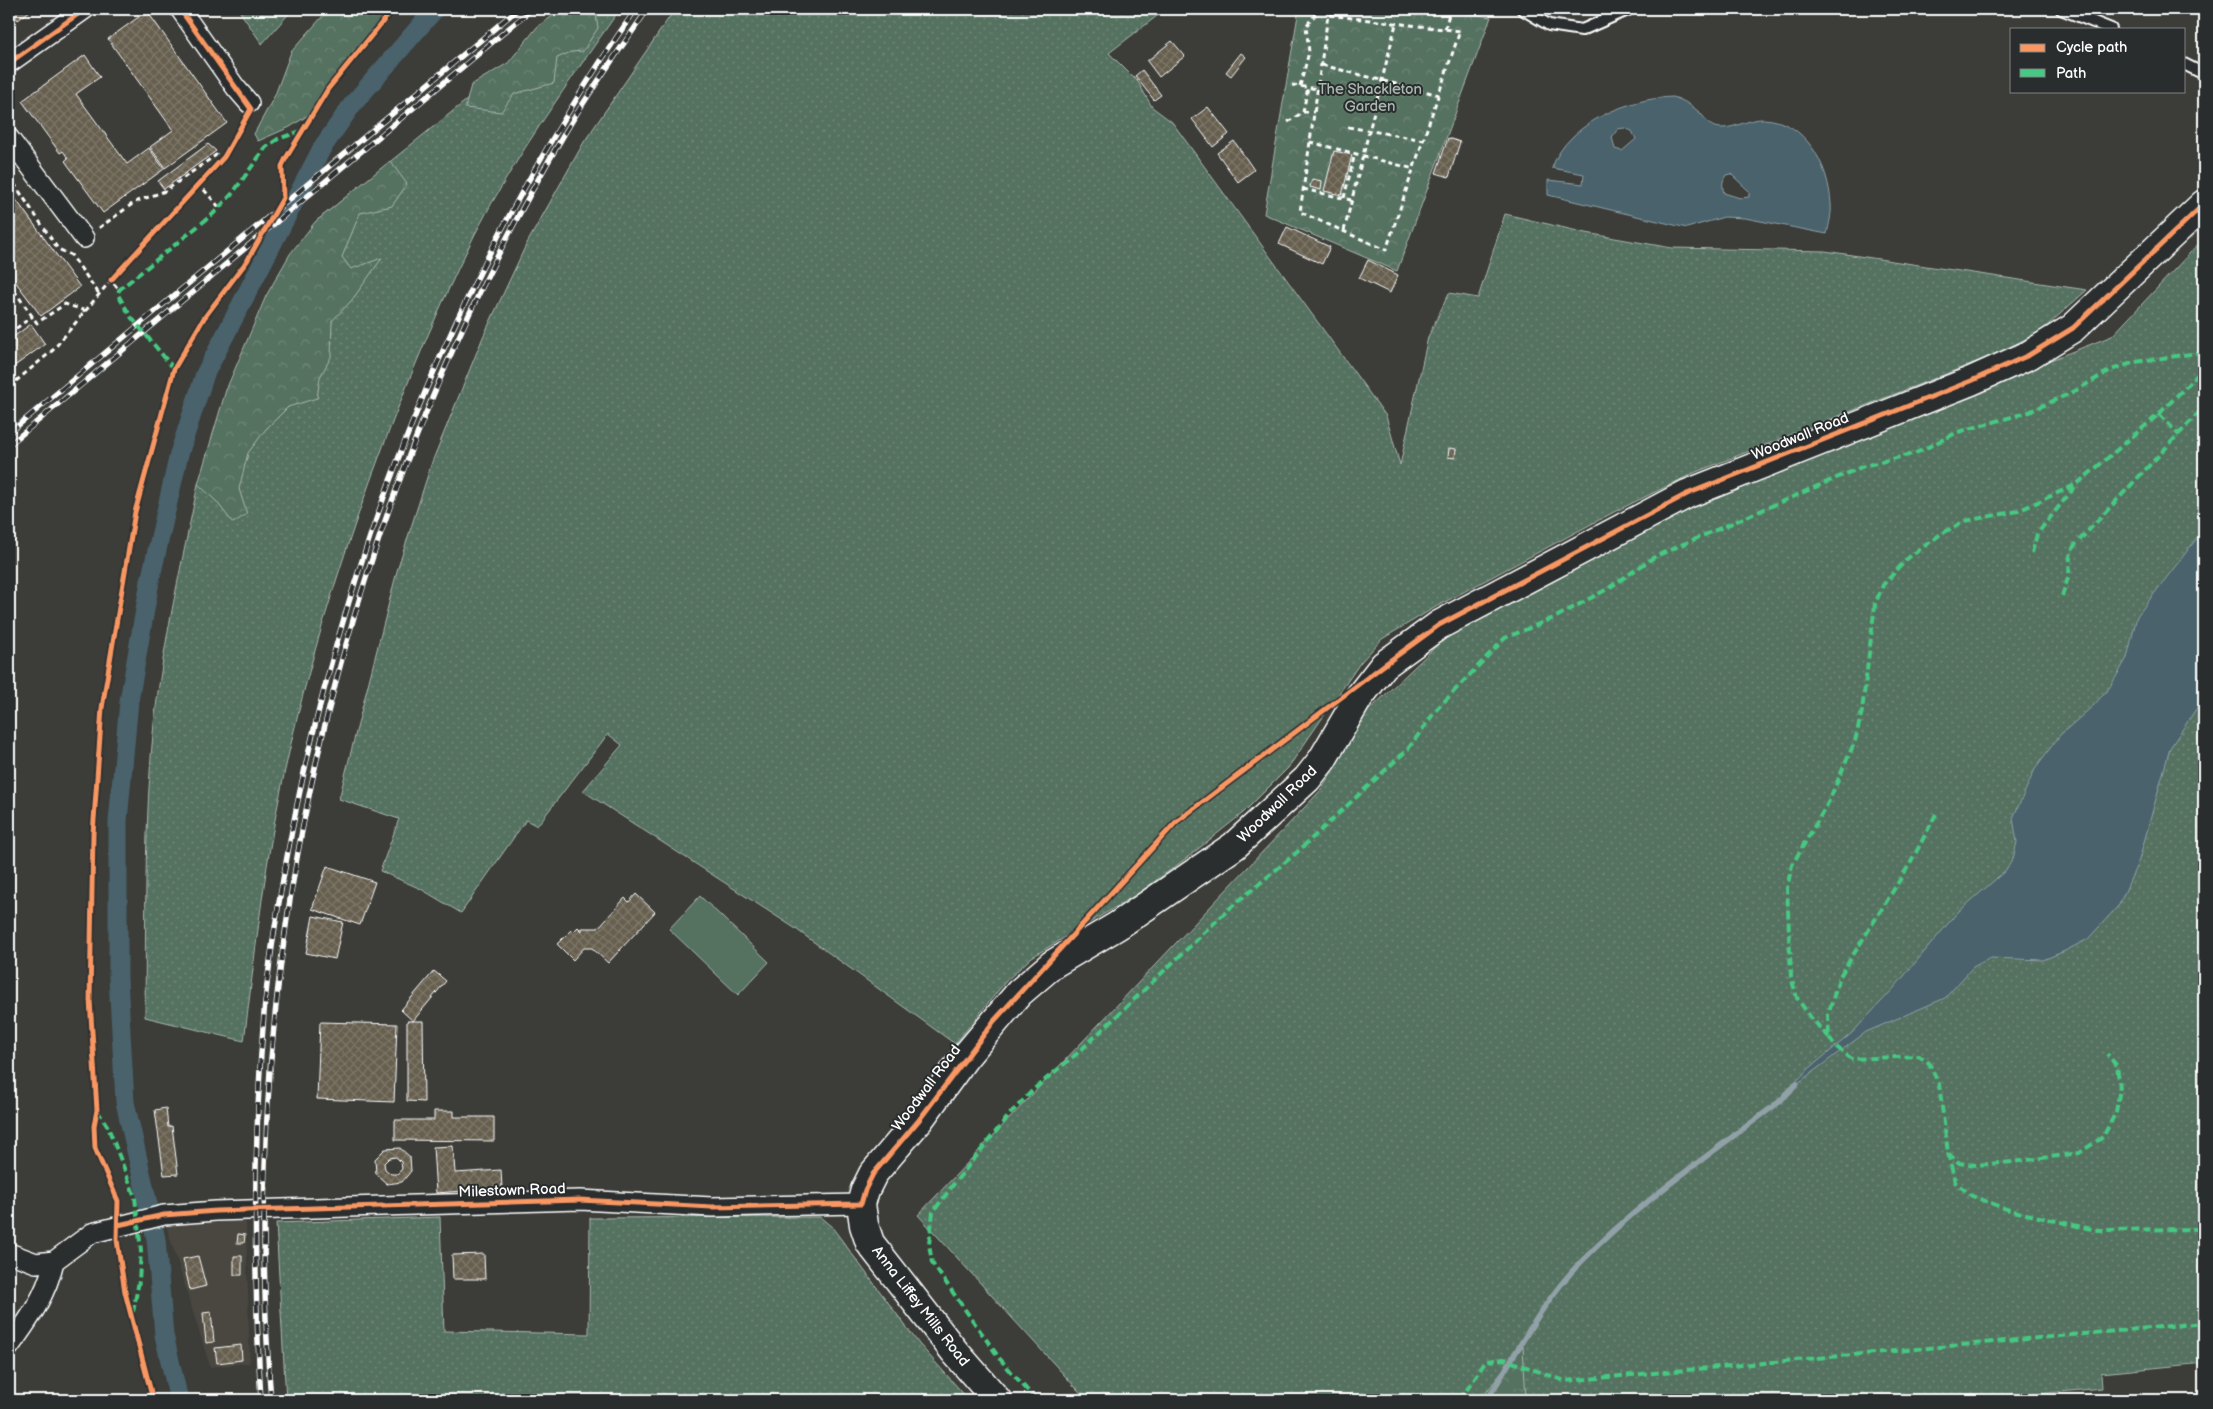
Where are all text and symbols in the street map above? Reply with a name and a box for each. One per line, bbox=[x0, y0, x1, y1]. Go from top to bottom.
legend bbox=[2010, 28, 2186, 92]
text: Cycle path bbox=[2056, 38, 2127, 57]
text: Path bbox=[2056, 64, 2086, 83]
park label: The Shackleton Garden bbox=[1318, 80, 1422, 116]
street label: Woodwall Road bbox=[1749, 408, 1852, 465]
street label: Woodwall Road bbox=[1234, 762, 1321, 847]
street label: Woodwall Road bbox=[888, 1041, 965, 1135]
street label: Milestown Road bbox=[458, 1179, 566, 1202]
street label: Anna Liffey Mills Road bbox=[868, 1242, 974, 1370]

